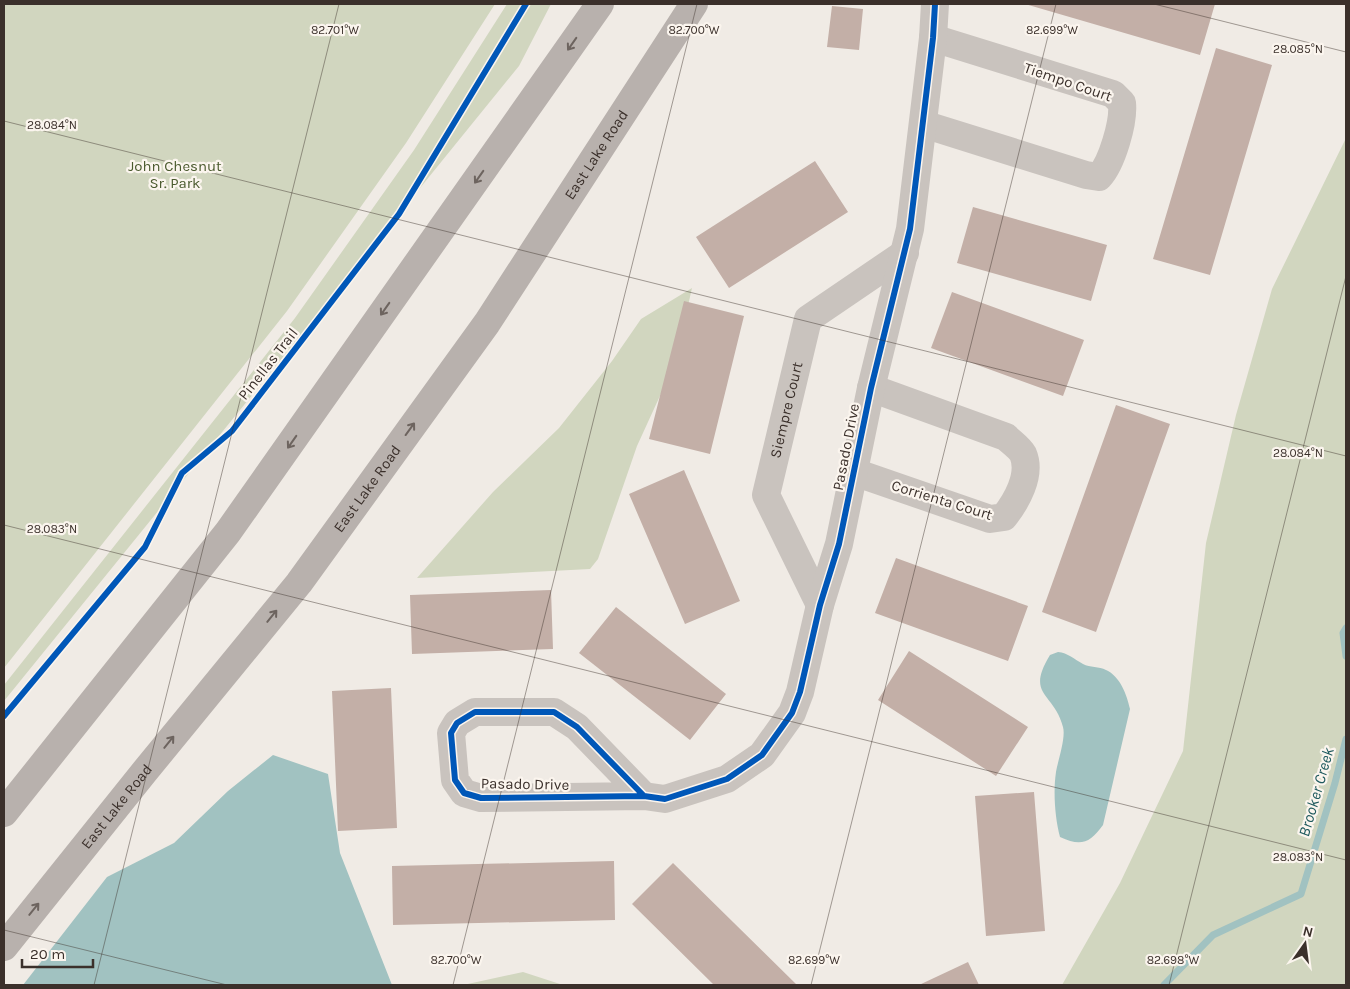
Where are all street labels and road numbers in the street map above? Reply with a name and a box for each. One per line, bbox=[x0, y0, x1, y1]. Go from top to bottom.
street label: Tiempo Court bbox=[1022, 59, 1115, 106]
street label: East Lake Road bbox=[561, 106, 632, 203]
street label: Pinellas Trail bbox=[234, 324, 302, 404]
street label: Siempre Court bbox=[766, 360, 807, 460]
street label: Pasado Drive bbox=[829, 402, 863, 492]
street label: East Lake Road bbox=[330, 441, 405, 536]
street label: Corrienta Court bbox=[889, 476, 995, 524]
street label: East Lake Road bbox=[77, 761, 156, 852]
street label: Pasado Drive bbox=[481, 774, 569, 794]

